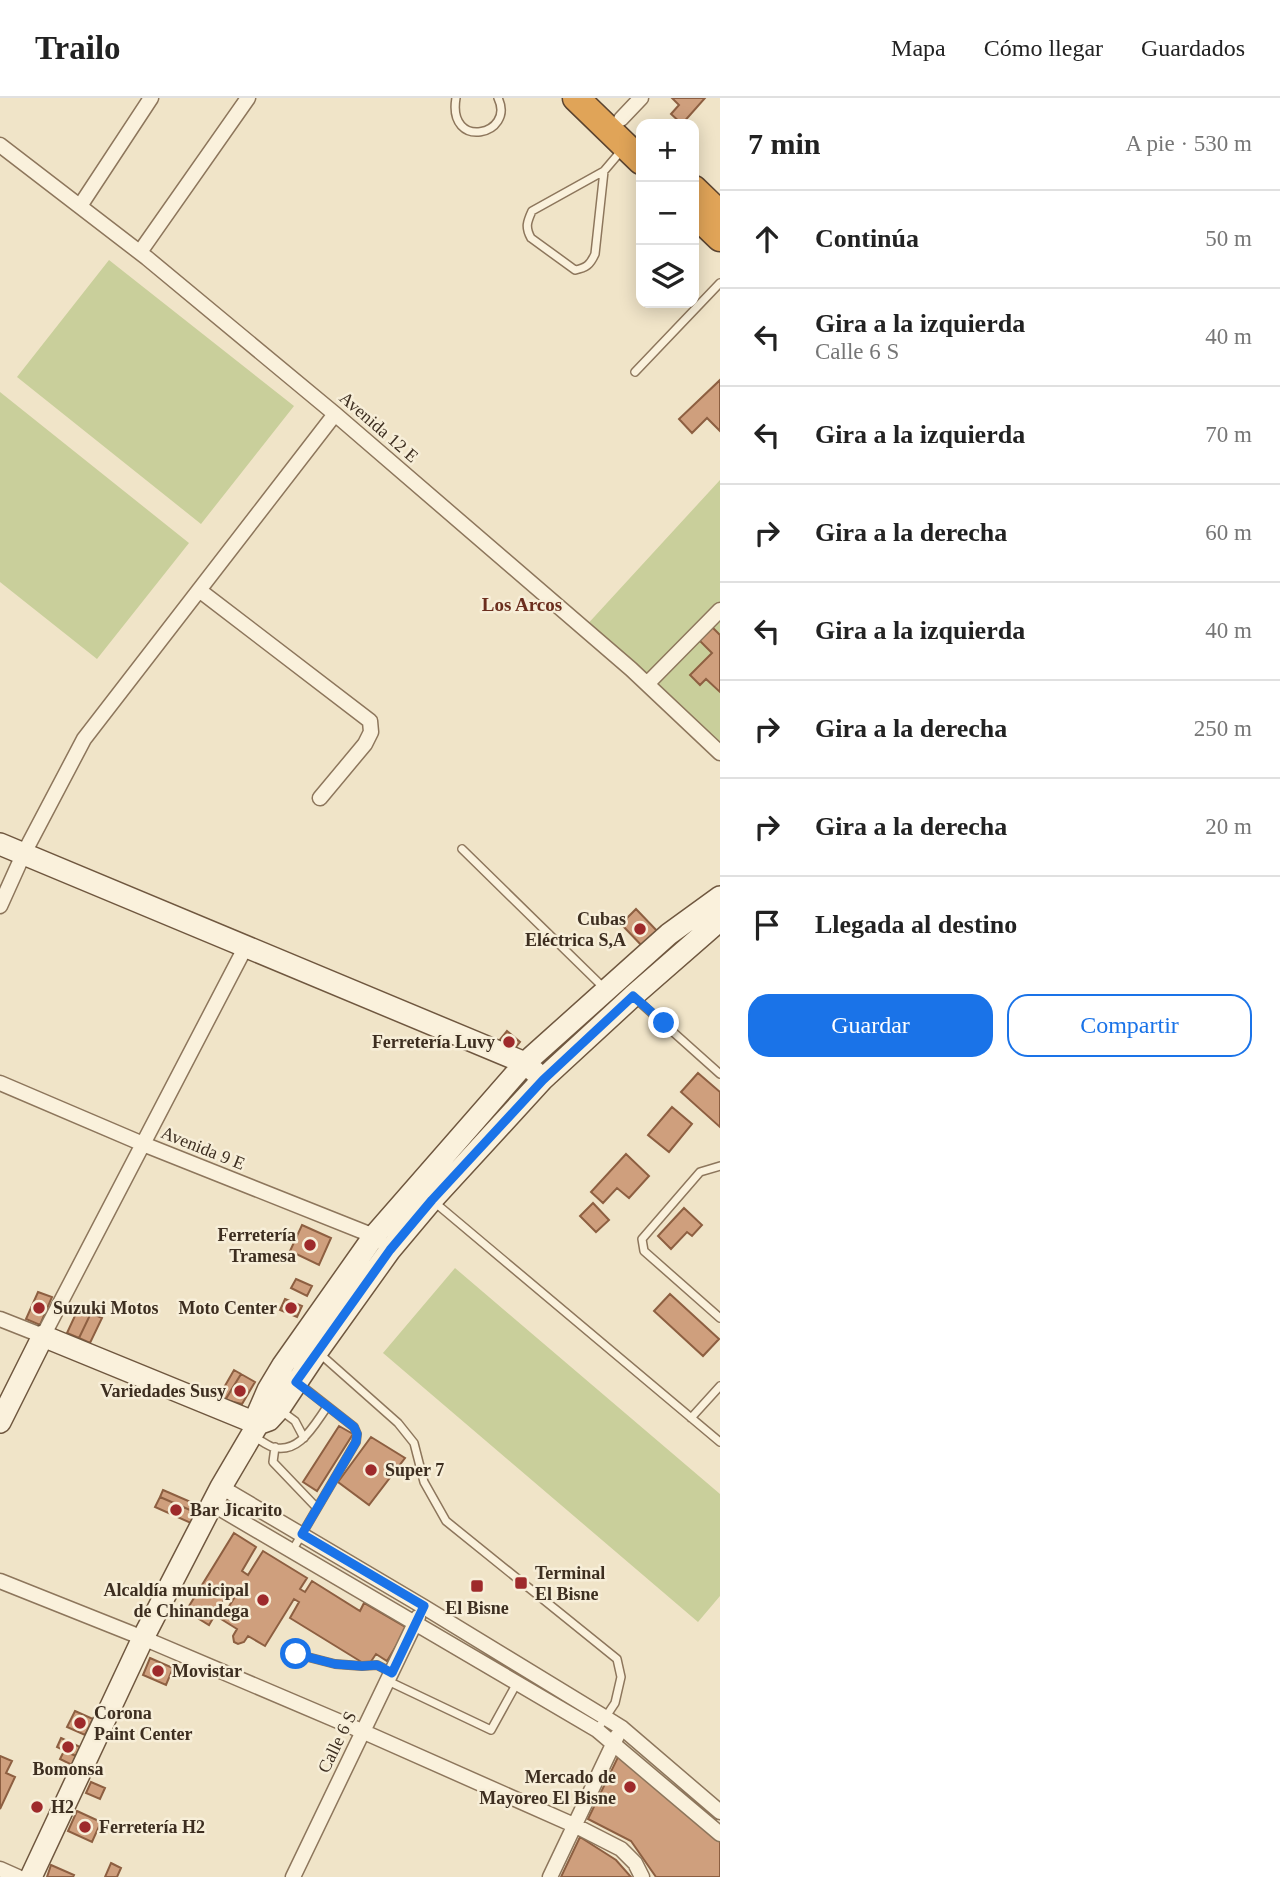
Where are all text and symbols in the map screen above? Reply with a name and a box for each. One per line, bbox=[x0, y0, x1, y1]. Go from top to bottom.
text: Trailo bbox=[35, 30, 121, 66]
text: Mapa bbox=[891, 35, 946, 61]
text: Cómo llegar bbox=[984, 35, 1103, 61]
text: Guardados bbox=[1141, 35, 1245, 61]
map controls bbox=[636, 119, 699, 308]
button: + bbox=[636, 119, 699, 182]
text: 7 min bbox=[748, 127, 821, 160]
text: A pie · 530 m bbox=[1126, 131, 1252, 156]
button: − bbox=[636, 182, 699, 245]
icon: ahead bbox=[748, 220, 786, 258]
text: Continúa bbox=[815, 224, 919, 253]
text: 50 m bbox=[1205, 226, 1252, 251]
button: layers bbox=[636, 245, 699, 308]
text: Gira a la izquierda bbox=[815, 309, 1025, 338]
icon: left bbox=[748, 318, 786, 356]
text: 40 m bbox=[1205, 324, 1252, 349]
text: Calle 6 S bbox=[815, 339, 899, 364]
street label: Avenida 12 E bbox=[336, 387, 422, 467]
icon: left bbox=[748, 416, 786, 454]
text: Gira a la izquierda bbox=[815, 420, 1025, 449]
text: 70 m bbox=[1205, 422, 1252, 447]
icon: right bbox=[748, 514, 786, 552]
text: Gira a la derecha bbox=[815, 518, 1007, 547]
text: 60 m bbox=[1205, 520, 1252, 545]
district label: Los Arcos bbox=[482, 594, 562, 615]
icon: left bbox=[748, 612, 786, 650]
text: Gira a la izquierda bbox=[815, 616, 1025, 645]
text: 40 m bbox=[1205, 618, 1252, 643]
icon: right bbox=[748, 710, 786, 748]
text: Gira a la derecha bbox=[815, 714, 1007, 743]
text: 250 m bbox=[1194, 716, 1252, 741]
icon: right bbox=[748, 808, 786, 846]
text: Gira a la derecha bbox=[815, 812, 1007, 841]
text: 20 m bbox=[1205, 814, 1252, 839]
icon: arrive bbox=[748, 906, 786, 944]
place label: Cubas Eléctrica S,A bbox=[525, 909, 626, 950]
text: Llegada al destino bbox=[815, 910, 1017, 939]
marker: Cubas Eléctrica S,A bbox=[632, 921, 648, 937]
button: Guardar bbox=[748, 994, 993, 1057]
button: Compartir bbox=[1007, 994, 1252, 1057]
route end bbox=[648, 1007, 679, 1038]
place label: Ferretería Luvy bbox=[372, 1032, 495, 1052]
marker: Ferretería Luvy bbox=[501, 1034, 517, 1050]
street label: Avenida 9 E bbox=[158, 1122, 248, 1174]
place label: Ferretería Tramesa bbox=[217, 1225, 296, 1266]
marker: Ferretería Tramesa bbox=[302, 1237, 318, 1253]
place label: Suzuki Motos bbox=[53, 1298, 159, 1318]
place label: Moto Center bbox=[179, 1298, 277, 1318]
marker: Suzuki Motos bbox=[31, 1300, 47, 1316]
marker: Moto Center bbox=[283, 1300, 299, 1316]
place label: Variedades Susy bbox=[100, 1381, 226, 1401]
marker: Variedades Susy bbox=[232, 1383, 248, 1399]
place label: Super 7 bbox=[385, 1460, 444, 1480]
marker: Super 7 bbox=[363, 1462, 379, 1478]
place label: Bar Jicarito bbox=[190, 1500, 282, 1520]
marker: Bar Jicarito bbox=[168, 1502, 184, 1518]
place label: Terminal El Bisne bbox=[535, 1563, 605, 1604]
marker: Terminal El Bisne bbox=[513, 1575, 529, 1591]
marker: El Bisne bbox=[469, 1578, 485, 1594]
place label: Alcaldía municipal de Chinandega bbox=[103, 1580, 249, 1621]
marker: Alcaldía municipal de Chinandega bbox=[255, 1592, 271, 1608]
place label: El Bisne bbox=[445, 1598, 509, 1618]
route start bbox=[280, 1638, 311, 1669]
place label: Movistar bbox=[172, 1661, 242, 1681]
marker: Movistar bbox=[150, 1663, 166, 1679]
place label: Corona Paint Center bbox=[94, 1703, 192, 1744]
street label: Calle 6 S bbox=[314, 1708, 360, 1776]
marker: Corona Paint Center bbox=[72, 1715, 88, 1731]
marker: Bomonsa bbox=[60, 1739, 76, 1755]
place label: Bomonsa bbox=[32, 1759, 104, 1779]
place label: Mercado de Mayoreo El Bisne bbox=[479, 1767, 616, 1808]
marker: Mercado de Mayoreo El Bisne bbox=[622, 1779, 638, 1795]
place label: H2 bbox=[51, 1797, 74, 1817]
marker: H2 bbox=[29, 1799, 45, 1815]
place label: Ferretería H2 bbox=[99, 1817, 205, 1837]
marker: Ferretería H2 bbox=[77, 1819, 93, 1835]

